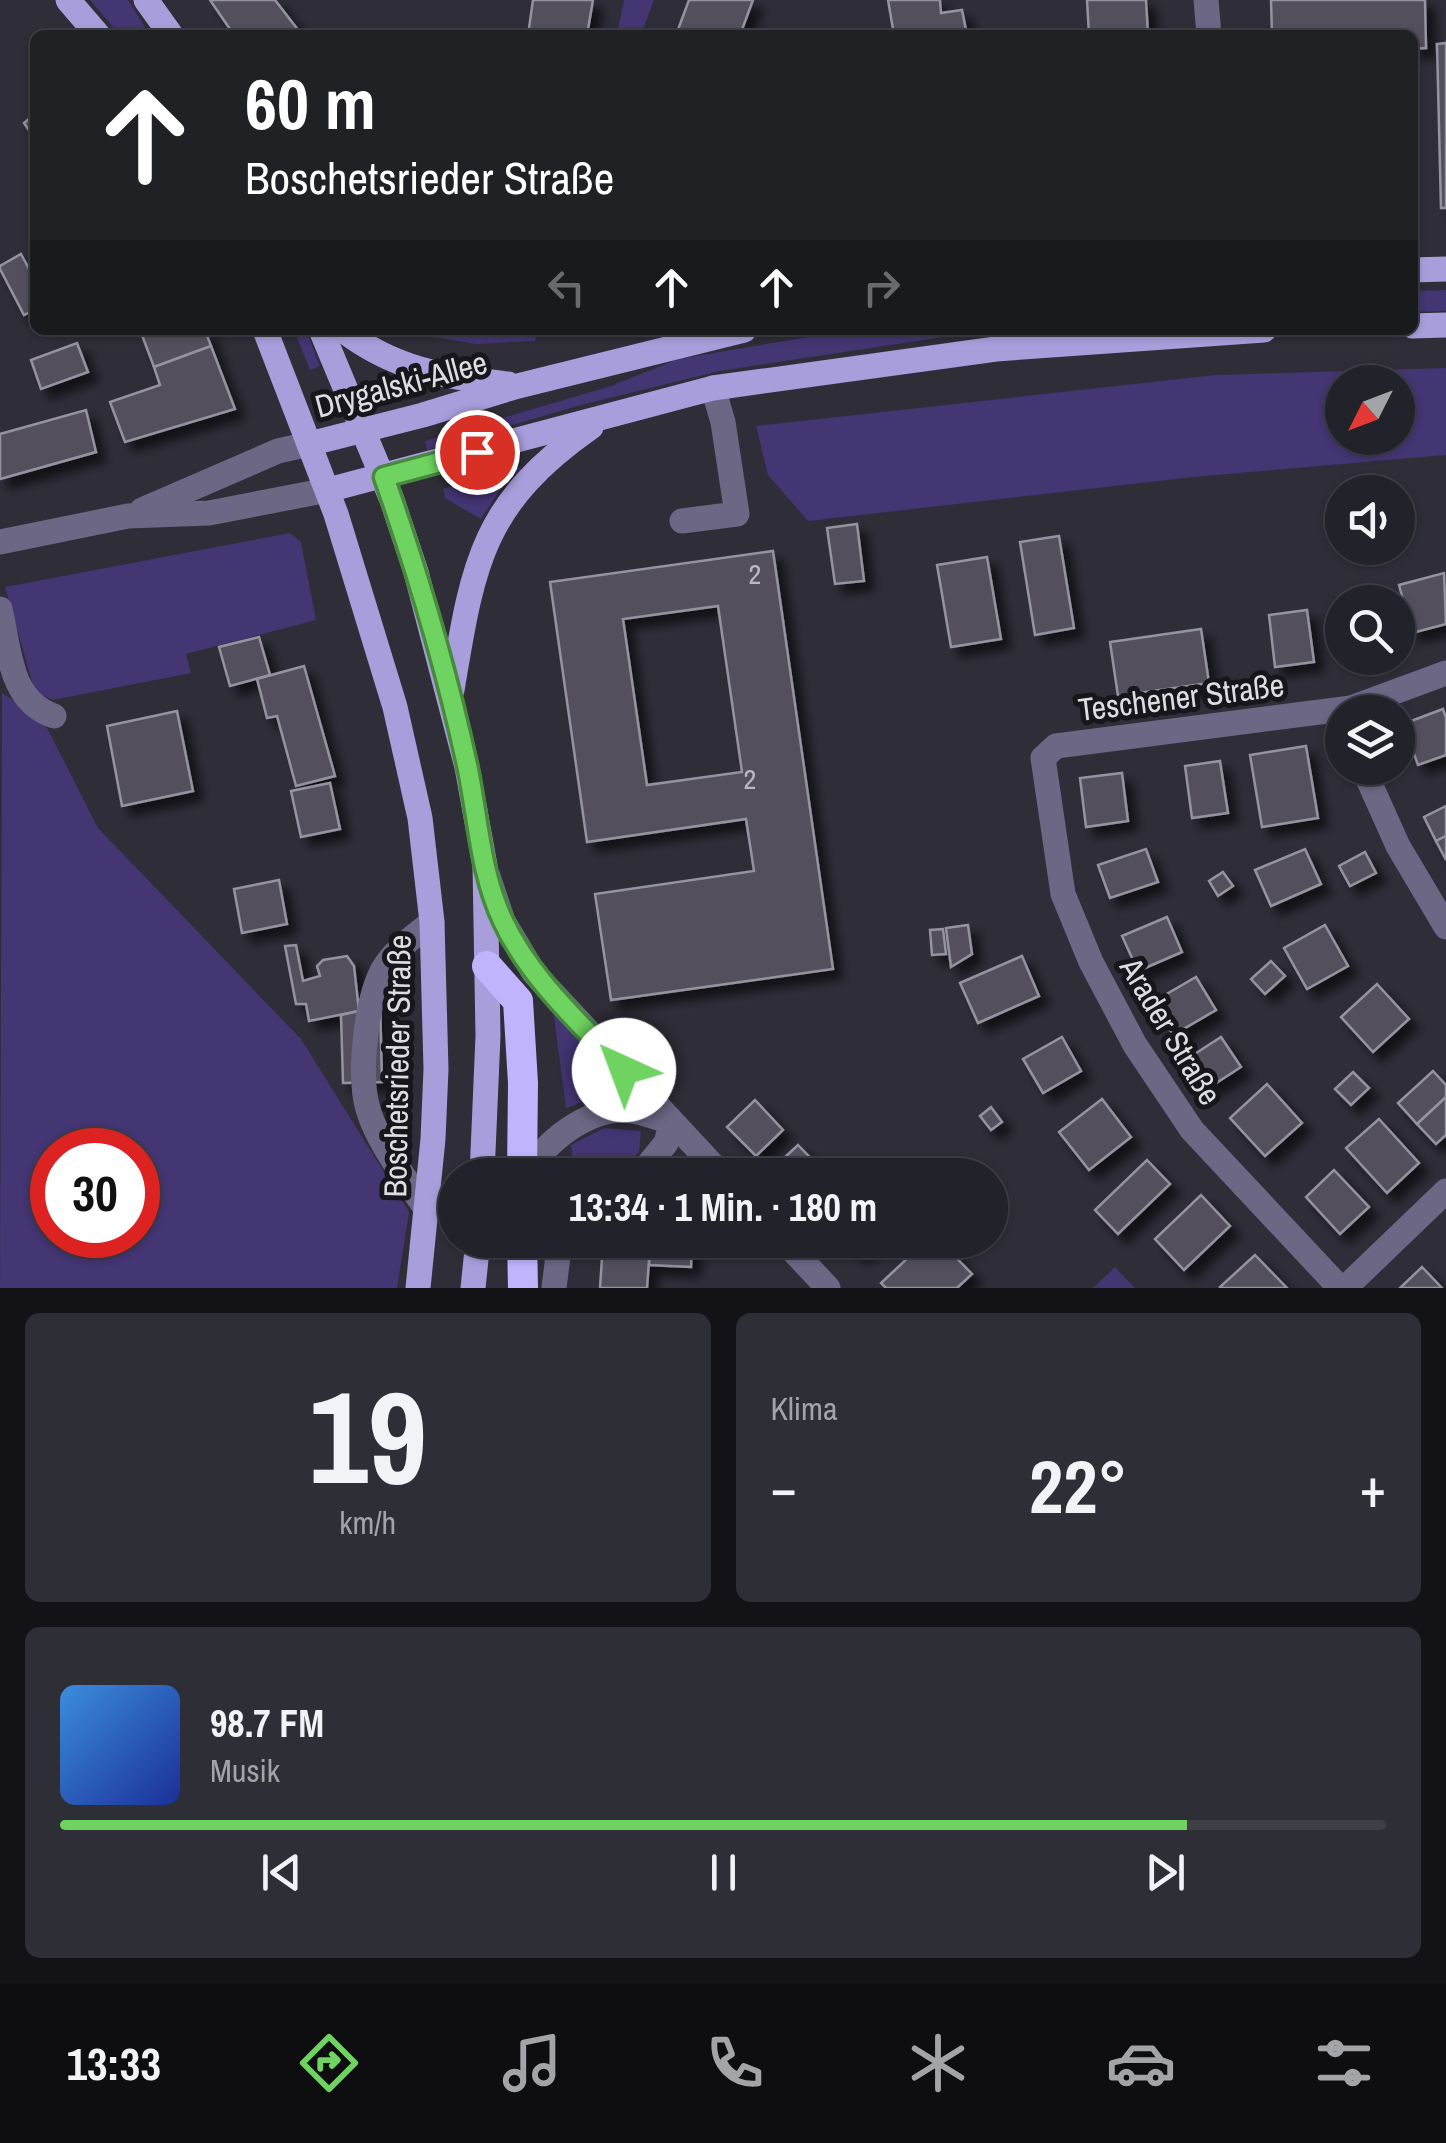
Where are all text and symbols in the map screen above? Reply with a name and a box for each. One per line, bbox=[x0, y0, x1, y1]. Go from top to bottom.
text: 60 m bbox=[245, 57, 376, 151]
icon: ahead bbox=[80, 70, 210, 200]
text: Boschetsrieder Straße bbox=[245, 147, 614, 208]
icon: left bbox=[539, 260, 594, 315]
icon: ahead bbox=[644, 260, 699, 315]
icon: ahead bbox=[749, 260, 804, 315]
icon: right bbox=[854, 260, 909, 315]
street label: Drygalski-Allee bbox=[310, 340, 492, 428]
north arrow bbox=[1325, 365, 1415, 455]
map controls bbox=[1325, 365, 1415, 785]
pin bbox=[435, 410, 520, 495]
icon: arrive bbox=[450, 425, 505, 480]
button: sound bbox=[1325, 475, 1415, 565]
house number: 2 bbox=[749, 555, 761, 593]
button: search bbox=[1325, 585, 1415, 675]
street label: Teschener Straße bbox=[1076, 663, 1286, 731]
button: layers bbox=[1325, 695, 1415, 785]
house number: 2 bbox=[744, 760, 756, 798]
street label: Boschetsrieder Straße bbox=[373, 934, 421, 1198]
street label: Arader Straße bbox=[1110, 948, 1232, 1113]
position arrow bbox=[572, 1018, 676, 1122]
speed limit sign: 30 bbox=[30, 1128, 160, 1258]
text: 13:34 · 1 Min. · 180 m bbox=[569, 1182, 877, 1233]
text: 19 bbox=[308, 1348, 427, 1524]
text: Klima bbox=[771, 1387, 838, 1430]
text: 22° bbox=[1029, 1435, 1127, 1536]
text: − bbox=[771, 1450, 797, 1524]
text: + bbox=[1360, 1450, 1386, 1524]
text: km/h bbox=[339, 1501, 396, 1544]
text: 98.7 FM bbox=[210, 1698, 324, 1749]
text: Musik bbox=[210, 1749, 280, 1792]
icon: previous bbox=[254, 1845, 309, 1900]
icon: pause bbox=[696, 1845, 751, 1900]
icon: next bbox=[1138, 1845, 1193, 1900]
icon: directions bbox=[294, 2028, 364, 2098]
icon: music bbox=[497, 2028, 567, 2098]
icon: phone bbox=[700, 2028, 770, 2098]
icon: climate bbox=[903, 2028, 973, 2098]
icon: car bbox=[1106, 2028, 1176, 2098]
icon: filters bbox=[1309, 2028, 1379, 2098]
text: 13:33 bbox=[67, 2033, 161, 2094]

